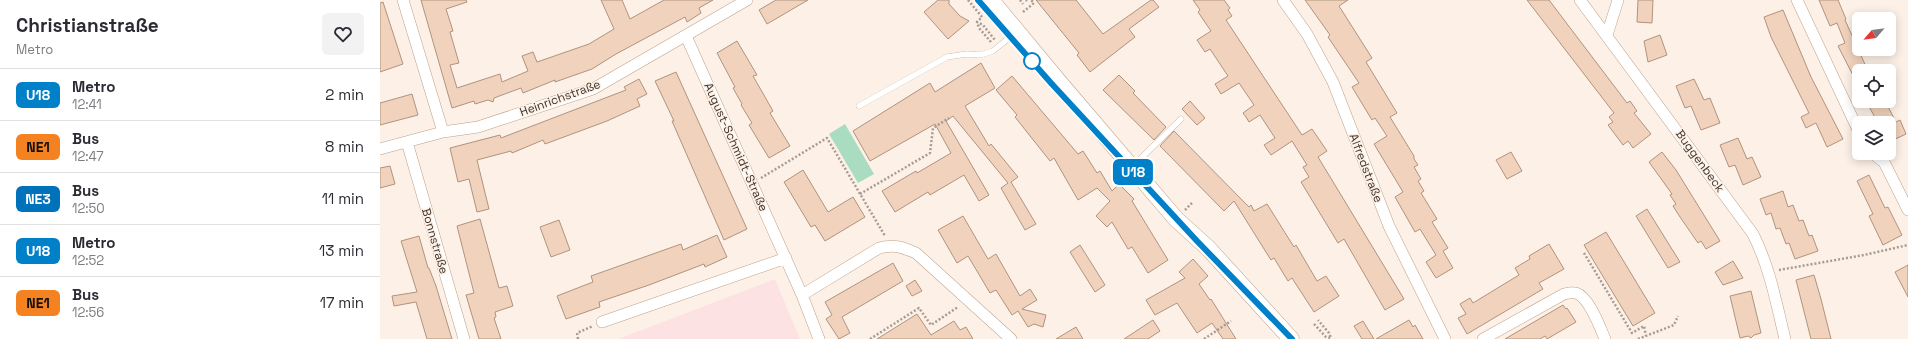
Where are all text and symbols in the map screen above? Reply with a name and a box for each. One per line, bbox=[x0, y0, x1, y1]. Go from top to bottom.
north arrow bbox=[1852, 12, 1896, 56]
map controls bbox=[1852, 12, 1896, 160]
text: Christianstraße bbox=[16, 13, 159, 38]
button: heart bbox=[322, 13, 364, 55]
text: Metro bbox=[16, 41, 53, 58]
unlabelled marker bbox=[1023, 52, 1041, 70]
button: locate bbox=[1852, 64, 1896, 108]
street label: Heinrichstraße bbox=[517, 76, 603, 120]
text: Metro bbox=[72, 77, 115, 96]
street label: August-Schmidt-Straße bbox=[700, 80, 772, 214]
text: 2 min bbox=[325, 85, 364, 104]
text: U18 bbox=[26, 86, 50, 104]
text: 12:41 bbox=[72, 96, 102, 113]
button: layers bbox=[1852, 116, 1896, 160]
street label: Buggenbeck bbox=[1672, 127, 1728, 196]
text: Bus bbox=[72, 129, 99, 148]
street label: Alfredstraße bbox=[1346, 131, 1386, 205]
text: 8 min bbox=[325, 137, 364, 156]
text: NE1 bbox=[26, 138, 50, 156]
text: 12:47 bbox=[72, 148, 104, 165]
line badge: U18 bbox=[1110, 159, 1156, 185]
text: U18 bbox=[1121, 163, 1145, 181]
text: Bus bbox=[72, 181, 99, 200]
text: 11 min bbox=[322, 189, 364, 208]
text: NE3 bbox=[25, 190, 51, 208]
text: 12:50 bbox=[72, 200, 105, 217]
street label: Bonnstraße bbox=[418, 206, 452, 276]
text: Metro bbox=[72, 233, 115, 252]
text: 13 min bbox=[319, 241, 364, 260]
text: U18 bbox=[26, 242, 50, 260]
text: 12:52 bbox=[72, 252, 104, 269]
text: Bus bbox=[72, 285, 99, 304]
text: 17 min bbox=[320, 293, 364, 312]
text: NE1 bbox=[26, 294, 50, 312]
text: 12:56 bbox=[72, 304, 104, 321]

